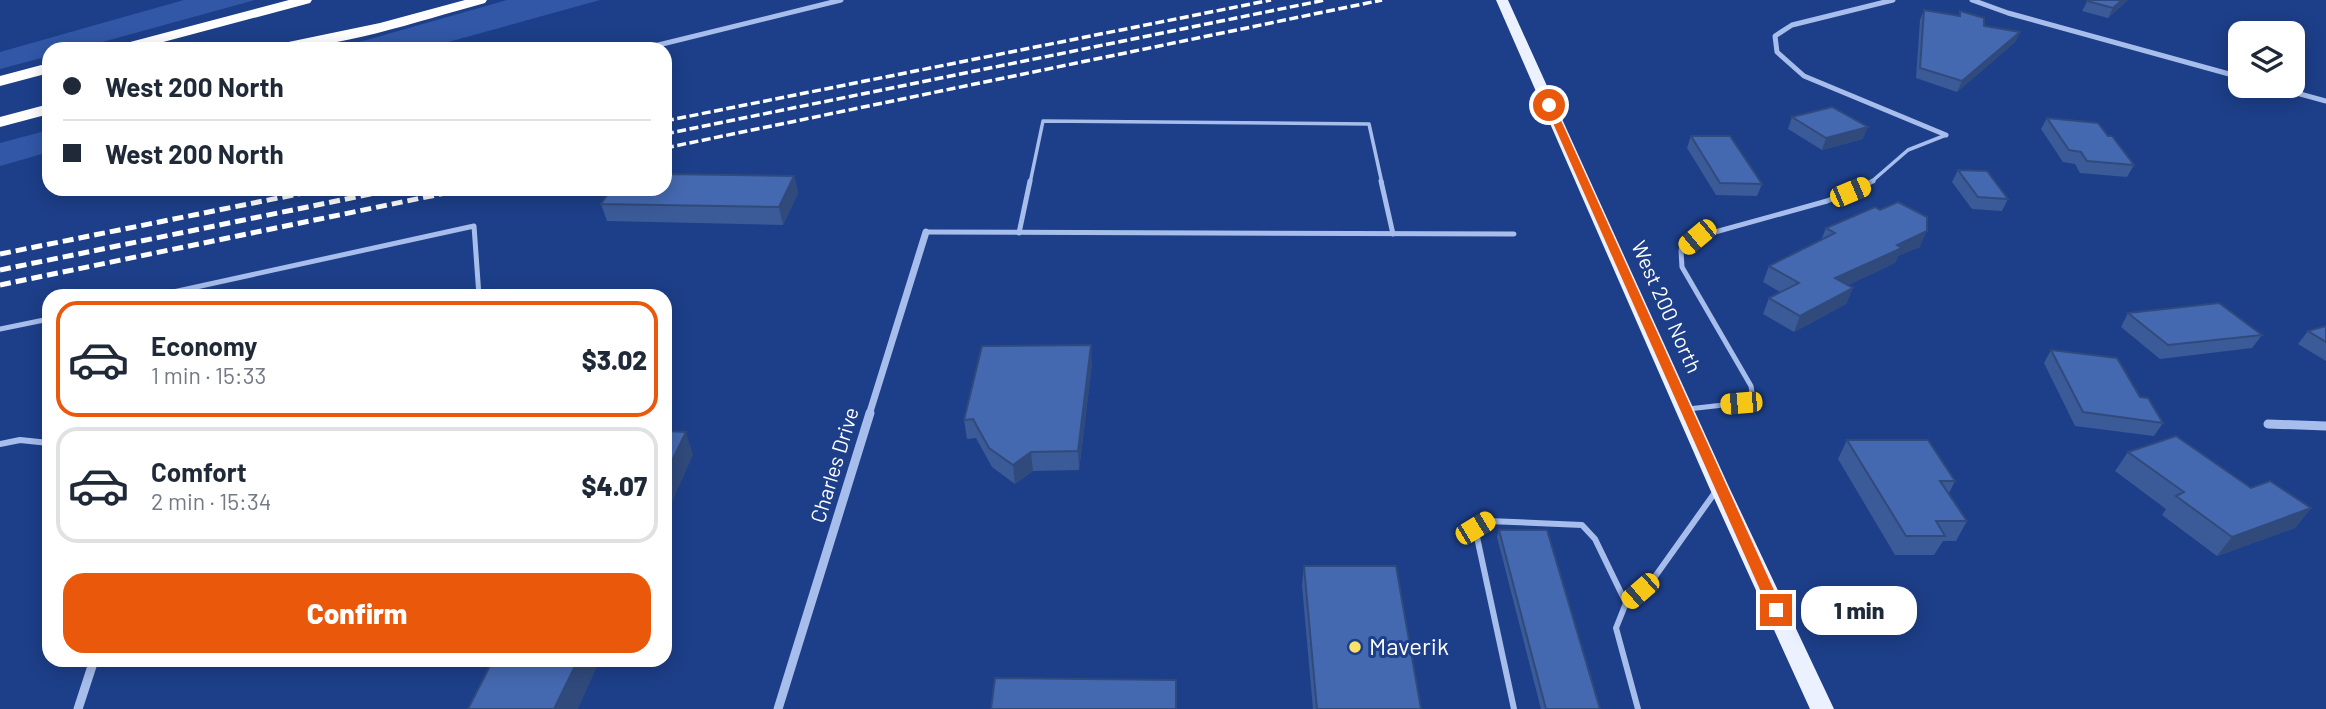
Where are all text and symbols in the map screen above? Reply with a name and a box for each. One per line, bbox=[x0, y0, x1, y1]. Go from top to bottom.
map controls bbox=[2228, 21, 2305, 98]
button: layers bbox=[2228, 21, 2305, 98]
text: West 200 North bbox=[105, 71, 284, 102]
route start bbox=[1533, 89, 1565, 121]
text: West 200 North bbox=[105, 138, 284, 169]
car bbox=[1827, 174, 1874, 210]
car bbox=[1675, 215, 1720, 259]
street label: West 200 North bbox=[1627, 236, 1708, 376]
icon: car bbox=[67, 328, 130, 391]
text: Economy bbox=[151, 330, 257, 361]
text: $3.02 bbox=[582, 344, 647, 375]
text: 1 min · 15:33 bbox=[151, 361, 266, 389]
car bbox=[1720, 391, 1763, 415]
street label: Charles Drive bbox=[804, 404, 863, 525]
icon: car bbox=[67, 454, 130, 517]
text: Comfort bbox=[151, 456, 247, 487]
text: $4.07 bbox=[582, 470, 647, 501]
text: 2 min · 15:34 bbox=[151, 487, 271, 515]
car bbox=[1452, 508, 1499, 548]
car bbox=[1618, 569, 1663, 613]
button: Confirm bbox=[63, 573, 651, 653]
callout: 1 min bbox=[1800, 586, 1916, 634]
route end bbox=[1760, 594, 1792, 626]
text: 1 min bbox=[1834, 596, 1884, 624]
place label: Maverik bbox=[1369, 631, 1449, 660]
marker: Maverik bbox=[1347, 639, 1363, 655]

